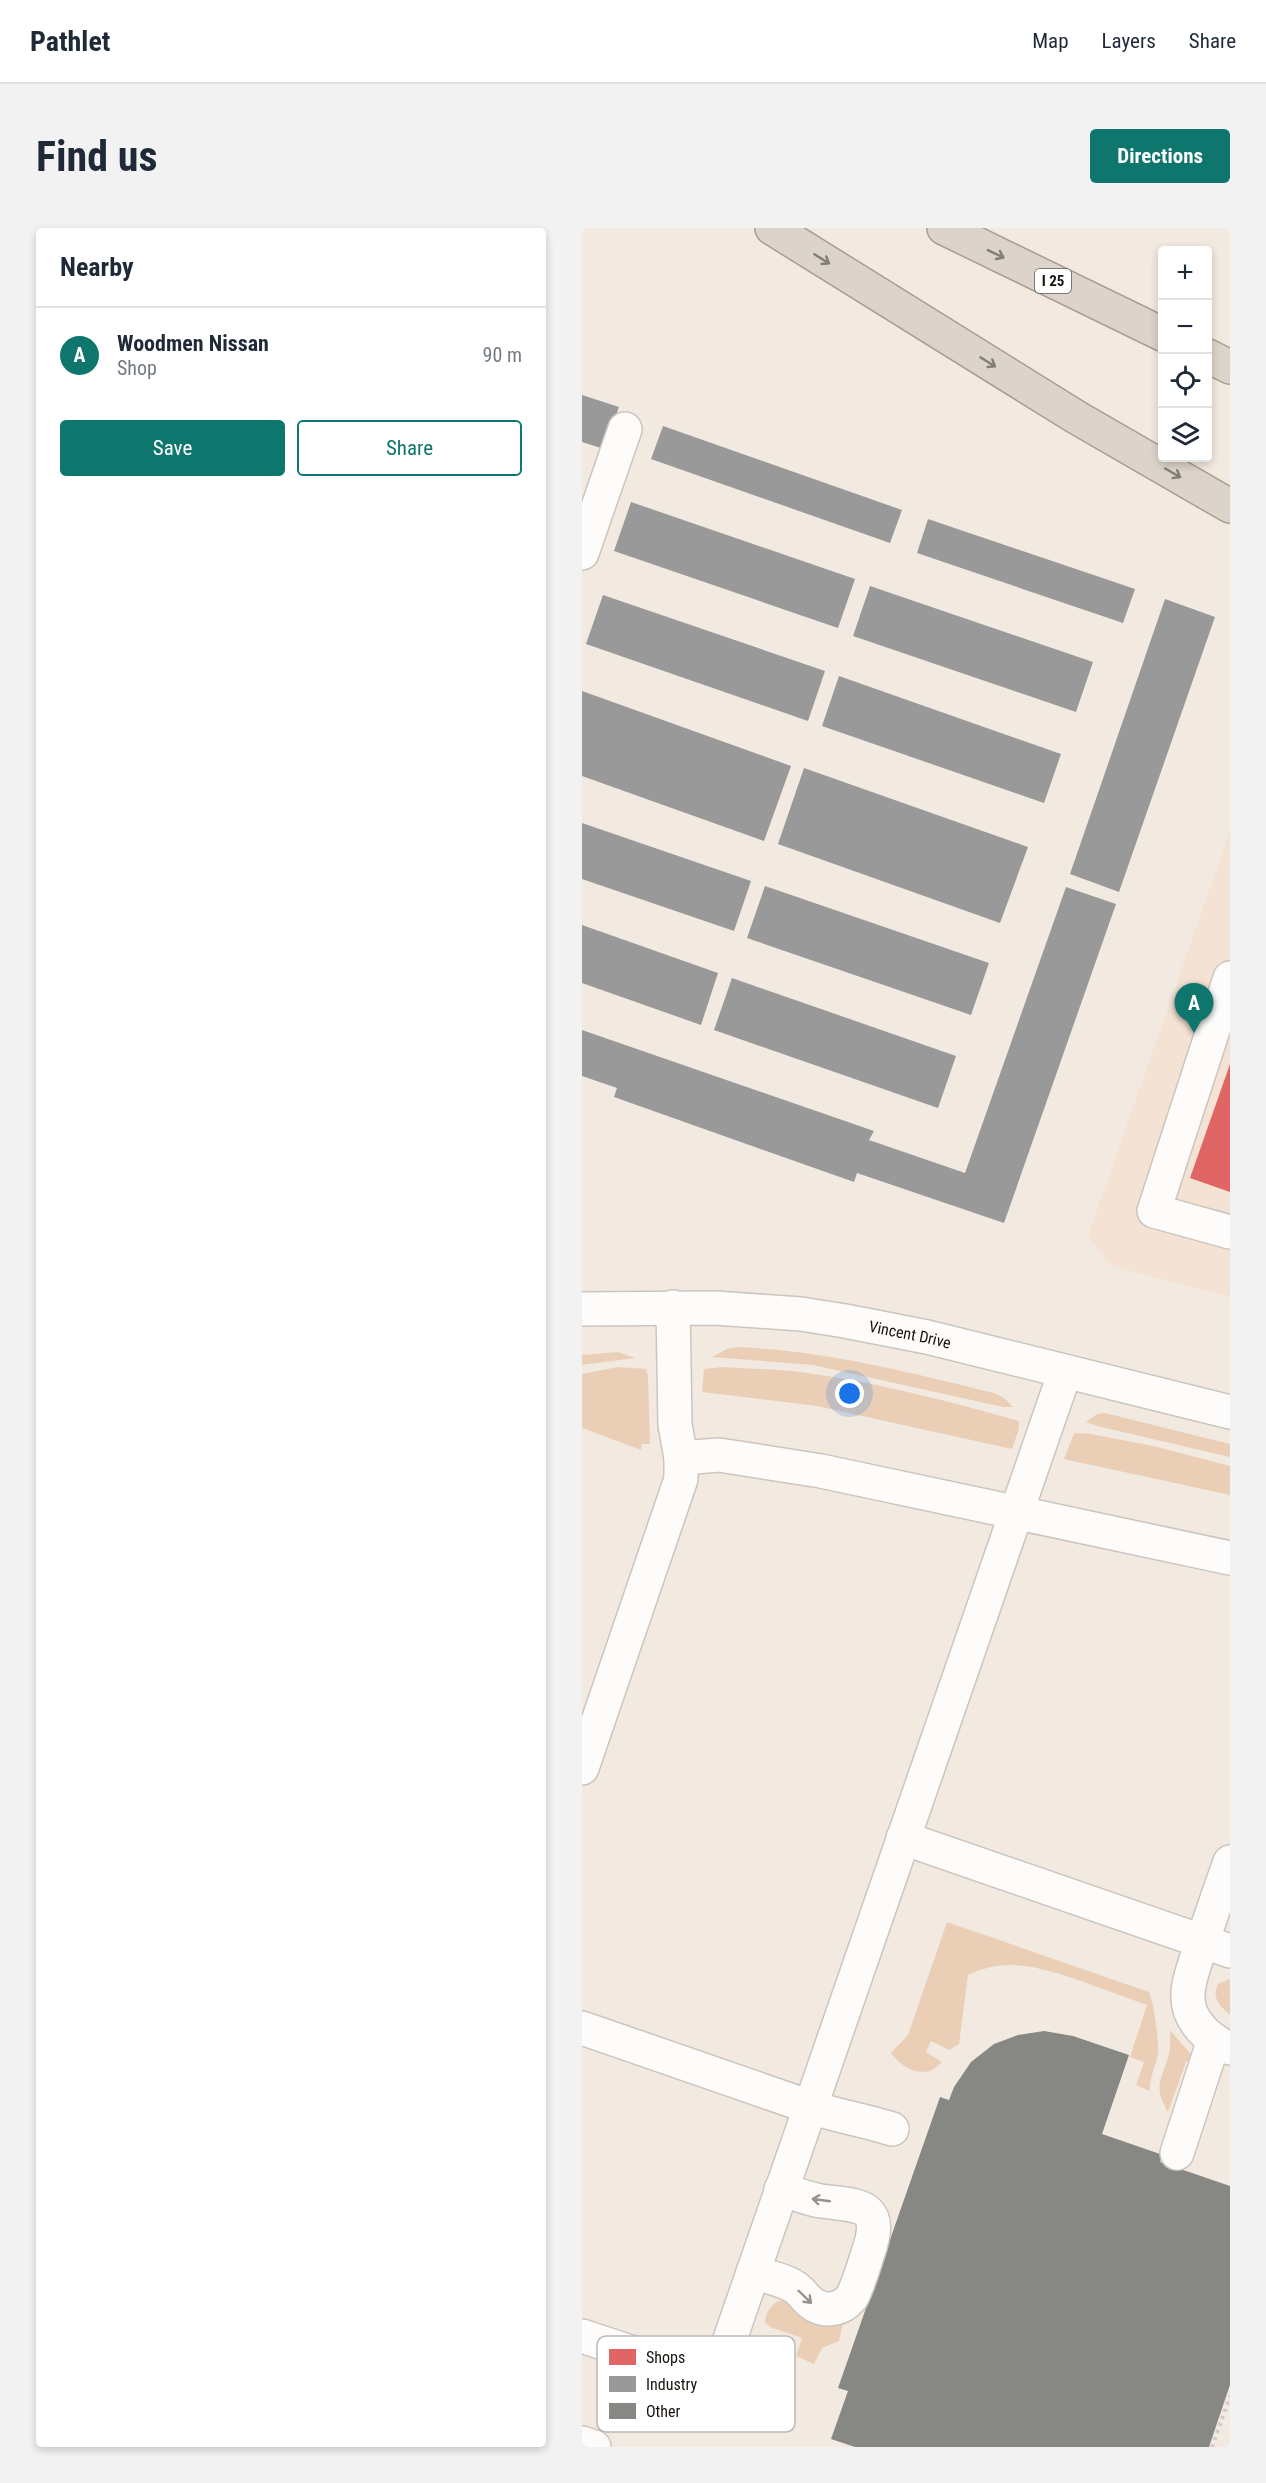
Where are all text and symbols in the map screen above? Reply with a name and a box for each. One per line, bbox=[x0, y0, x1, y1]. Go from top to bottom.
text: Pathlet bbox=[30, 25, 110, 58]
text: Map bbox=[1032, 29, 1069, 53]
text: Layers bbox=[1102, 29, 1156, 53]
text: Share bbox=[1189, 29, 1236, 53]
button: Directions bbox=[1090, 129, 1230, 183]
text: Find us bbox=[36, 132, 157, 181]
map controls bbox=[1158, 246, 1212, 462]
button: + bbox=[1158, 246, 1212, 300]
one-way arrow bbox=[987, 248, 1005, 260]
text: Nearby bbox=[60, 252, 134, 282]
one-way arrow bbox=[813, 253, 830, 265]
road number: I 25 bbox=[1035, 269, 1071, 293]
button: − bbox=[1158, 300, 1212, 354]
text: Woodmen Nissan bbox=[117, 331, 269, 356]
text: A bbox=[74, 343, 85, 367]
text: 90 m bbox=[483, 343, 522, 367]
button: locate bbox=[1158, 354, 1212, 408]
text: Shop bbox=[117, 356, 157, 380]
one-way arrow bbox=[979, 356, 996, 368]
button: layers bbox=[1158, 408, 1212, 462]
button: Save bbox=[60, 420, 285, 476]
button: Share bbox=[297, 420, 522, 476]
one-way arrow bbox=[1164, 467, 1181, 479]
pin: A bbox=[1174, 984, 1214, 1033]
street label: Vincent Drive bbox=[867, 1317, 953, 1353]
your location bbox=[835, 1379, 864, 1408]
one-way arrow bbox=[811, 2194, 831, 2205]
one-way arrow bbox=[798, 2289, 813, 2304]
legend bbox=[597, 2336, 795, 2432]
text: Shops bbox=[646, 2348, 685, 2367]
text: Industry bbox=[646, 2375, 697, 2394]
text: Other bbox=[646, 2402, 681, 2421]

